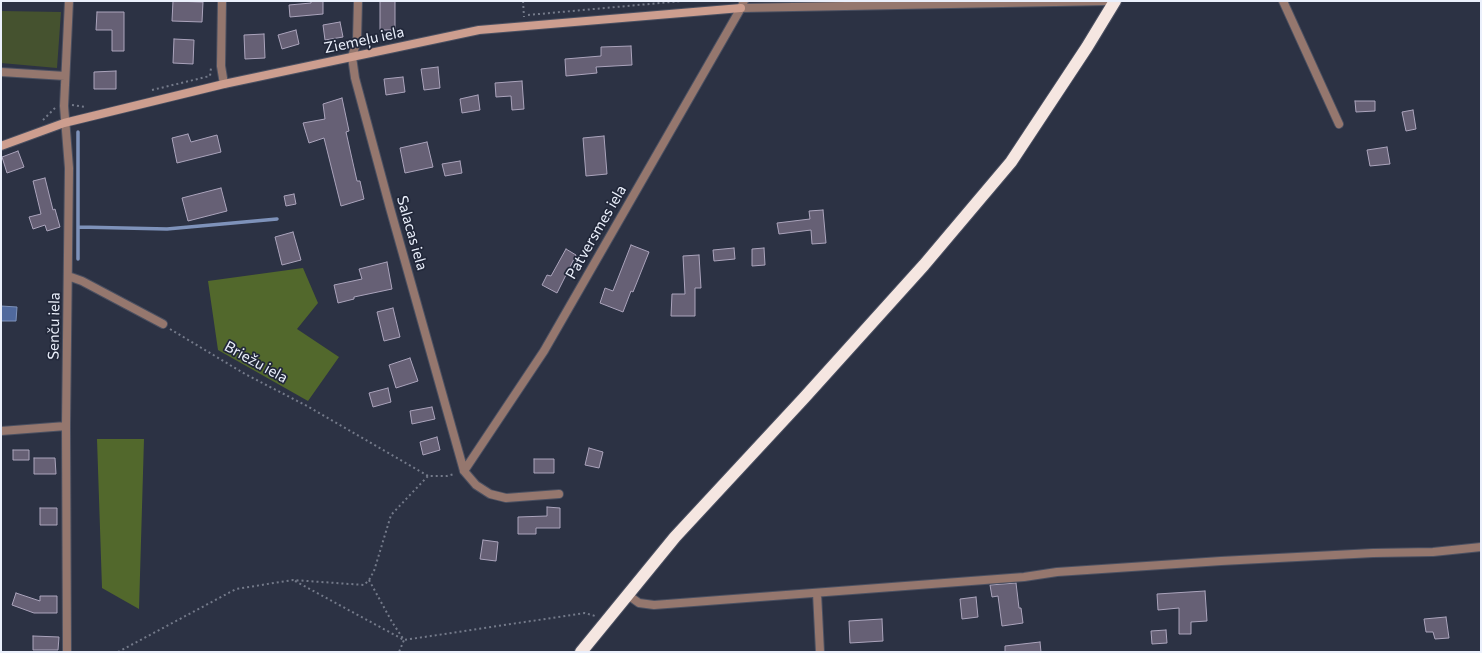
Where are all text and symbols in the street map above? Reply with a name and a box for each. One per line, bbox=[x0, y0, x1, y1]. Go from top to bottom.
street label: Ziemeļu iela bbox=[322, 23, 406, 57]
street label: Patversmes iela bbox=[562, 182, 630, 282]
street label: Salacas iela bbox=[393, 194, 431, 272]
street label: Senču iela bbox=[44, 292, 64, 360]
street label: Briežu iela bbox=[221, 337, 291, 387]

